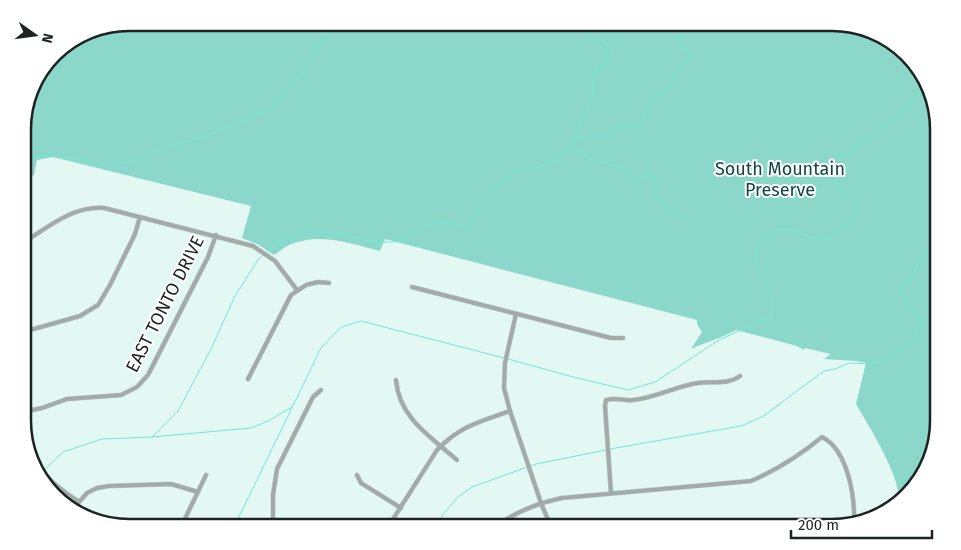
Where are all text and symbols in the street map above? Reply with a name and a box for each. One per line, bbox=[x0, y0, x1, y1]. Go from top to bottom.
north arrow bbox=[10, 10, 60, 60]
text: N bbox=[38, 31, 57, 45]
park label: South Mountain Preserve bbox=[715, 158, 845, 201]
street label: EAST TONTO DRIVE bbox=[121, 232, 209, 376]
scale bar bbox=[791, 508, 932, 540]
text: 200 m bbox=[798, 516, 839, 534]

